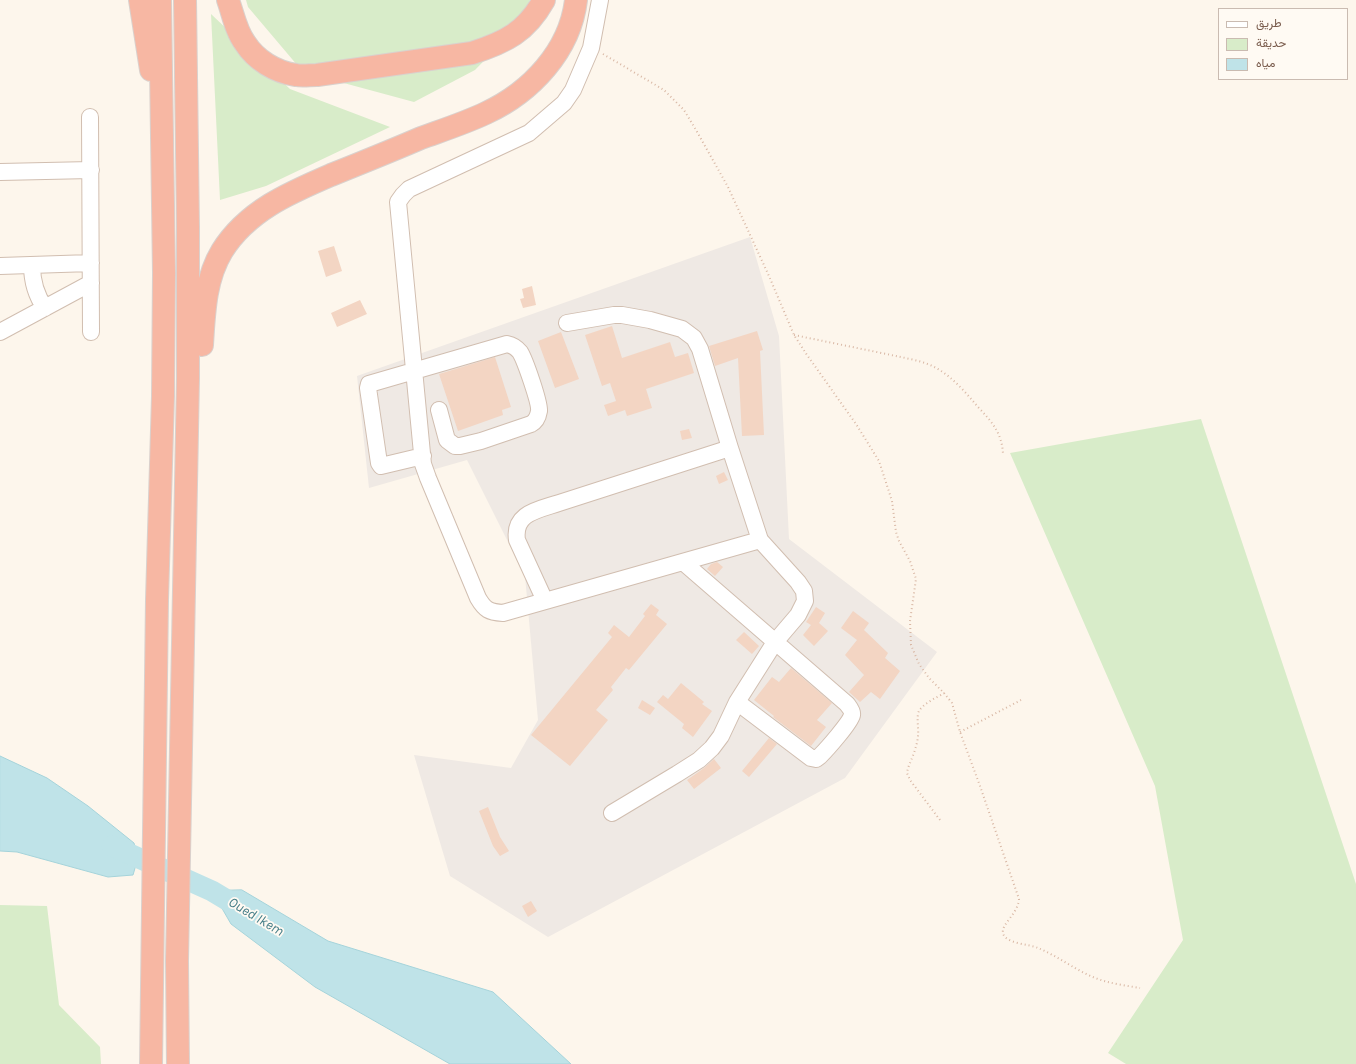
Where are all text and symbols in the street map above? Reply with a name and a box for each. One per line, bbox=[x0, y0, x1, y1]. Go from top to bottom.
legend bbox=[1218, 8, 1348, 80]
text: طريق bbox=[1256, 16, 1281, 30]
text: حديقة bbox=[1256, 36, 1286, 50]
text: مياه bbox=[1256, 56, 1275, 70]
water label: Oued Ikem bbox=[225, 894, 287, 940]

